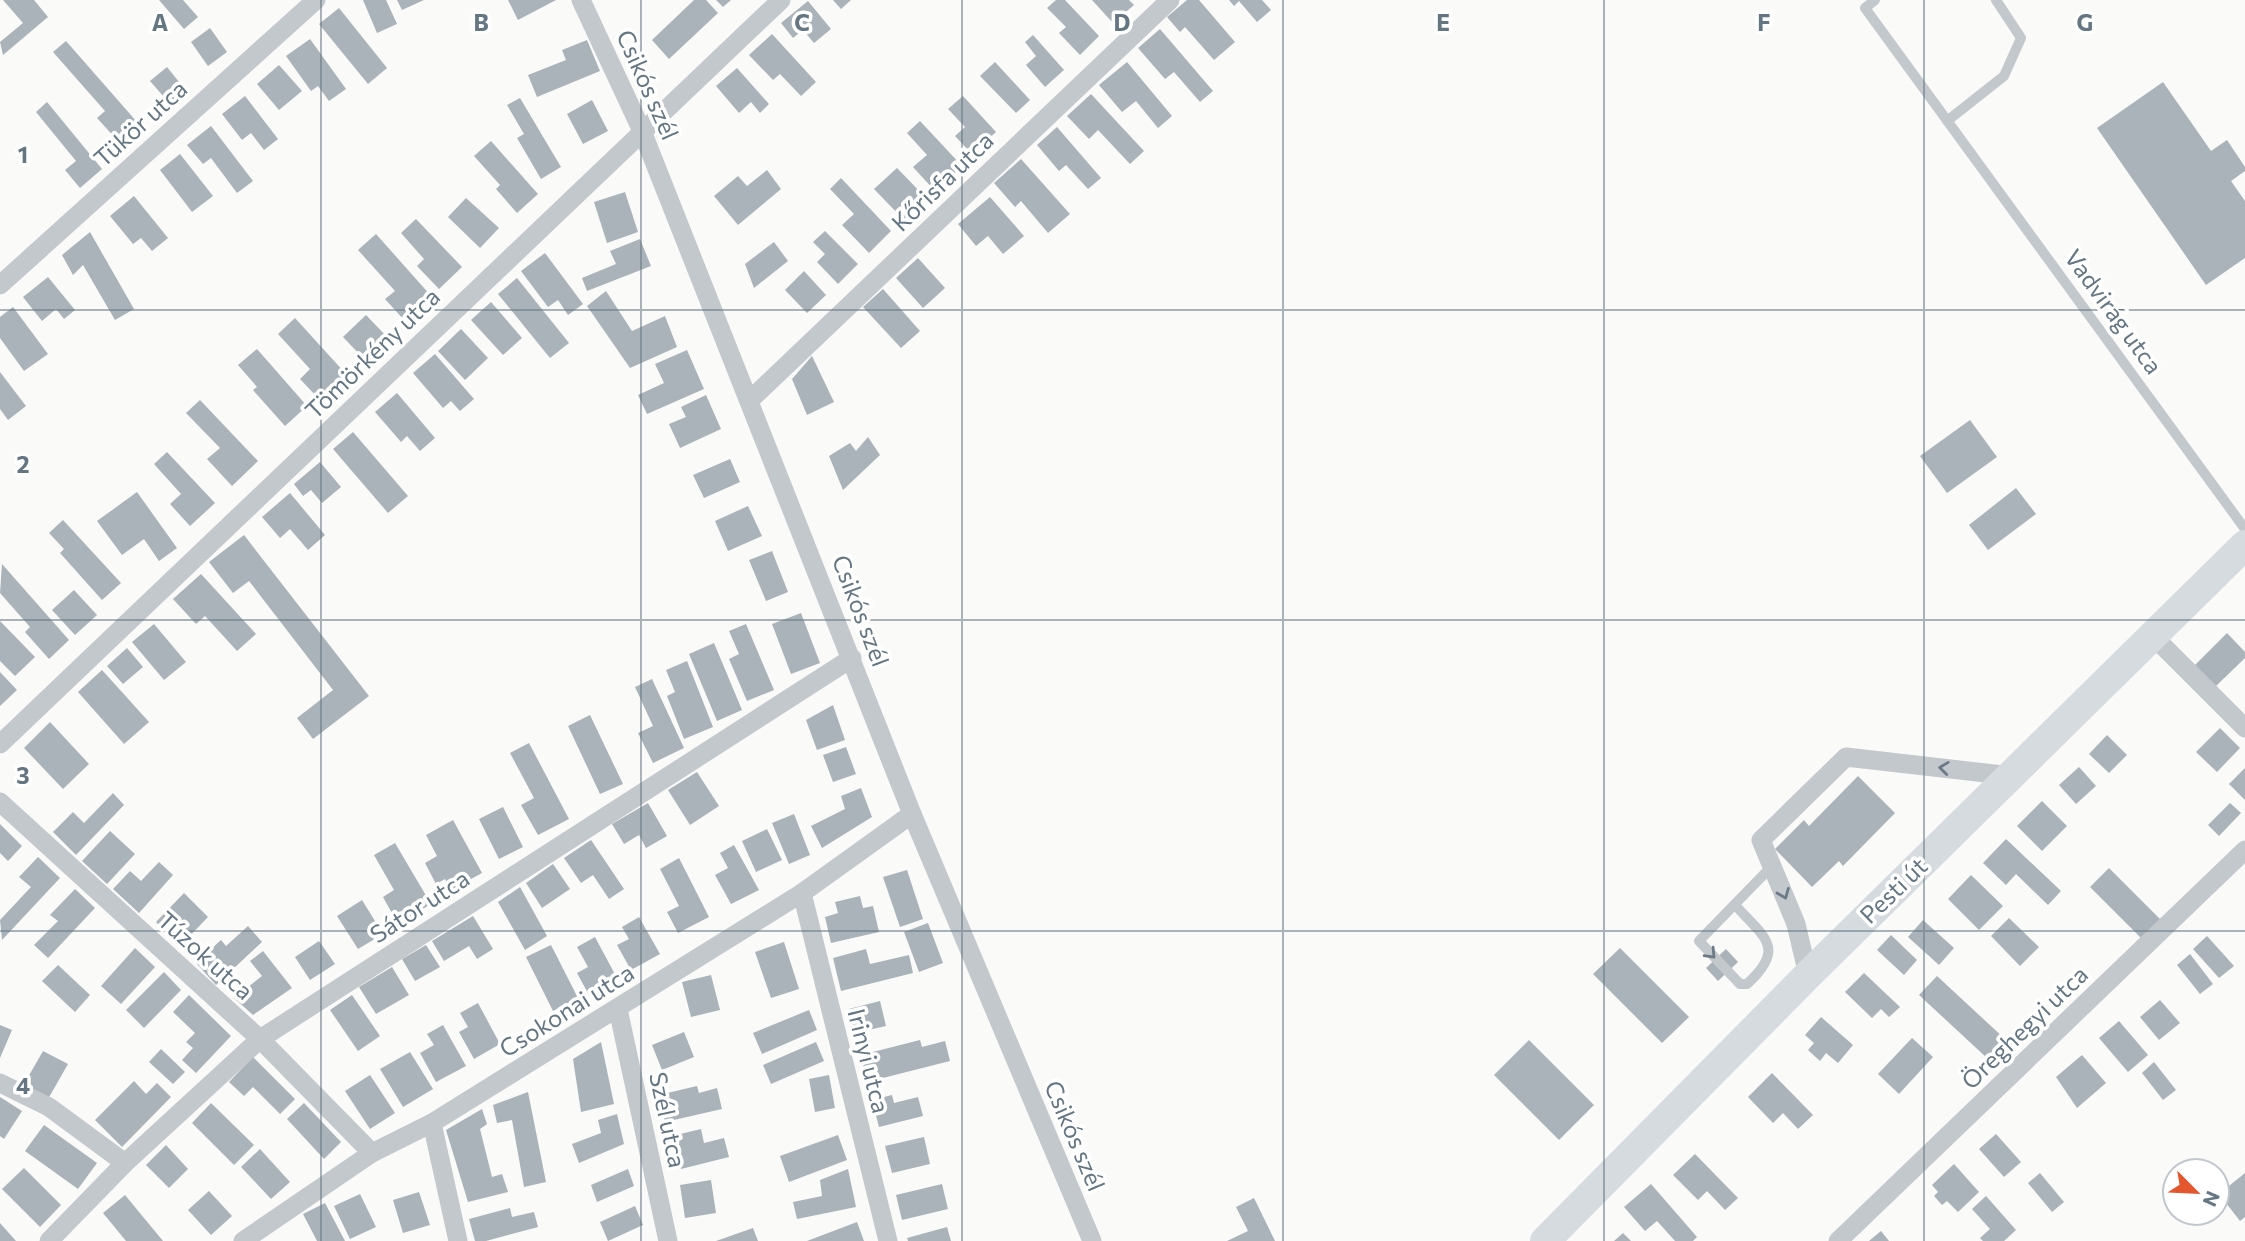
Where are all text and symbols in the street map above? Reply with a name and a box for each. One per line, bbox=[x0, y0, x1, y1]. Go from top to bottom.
text: A bbox=[152, 8, 169, 36]
text: B bbox=[473, 8, 489, 36]
text: C bbox=[794, 8, 810, 36]
text: D bbox=[1114, 8, 1131, 36]
text: E bbox=[1436, 8, 1450, 36]
text: F bbox=[1757, 8, 1771, 36]
text: G bbox=[2077, 8, 2093, 36]
street label: Csikós szél bbox=[611, 25, 685, 144]
street label: Tükör utca bbox=[87, 74, 193, 172]
street label: Kőrisfa utca bbox=[885, 125, 999, 237]
text: 1 bbox=[18, 140, 28, 168]
street label: Vadvirág utca bbox=[2059, 243, 2169, 379]
street label: Tömörkény utca bbox=[299, 281, 445, 424]
text: 2 bbox=[16, 450, 30, 478]
street label: Csikós szél bbox=[827, 551, 896, 670]
text: 3 bbox=[16, 761, 30, 789]
one-way arrow bbox=[1938, 761, 1950, 776]
street label: Pesti út bbox=[1853, 851, 1933, 929]
street label: Sátor utca bbox=[364, 863, 474, 948]
one-way arrow bbox=[1775, 888, 1789, 900]
street label: Túzok utca bbox=[152, 905, 260, 1005]
one-way arrow bbox=[1702, 945, 1715, 958]
street label: Csokonai utca bbox=[494, 957, 639, 1063]
street label: Öreghegyi utca bbox=[1955, 959, 2093, 1095]
street label: Irinyi utca bbox=[842, 1005, 896, 1116]
street label: Szél utca bbox=[644, 1069, 693, 1170]
text: 4 bbox=[16, 1071, 30, 1099]
street label: Csikós szél bbox=[1039, 1076, 1112, 1195]
north arrow bbox=[2161, 1157, 2231, 1227]
text: N bbox=[2199, 1188, 2225, 1210]

